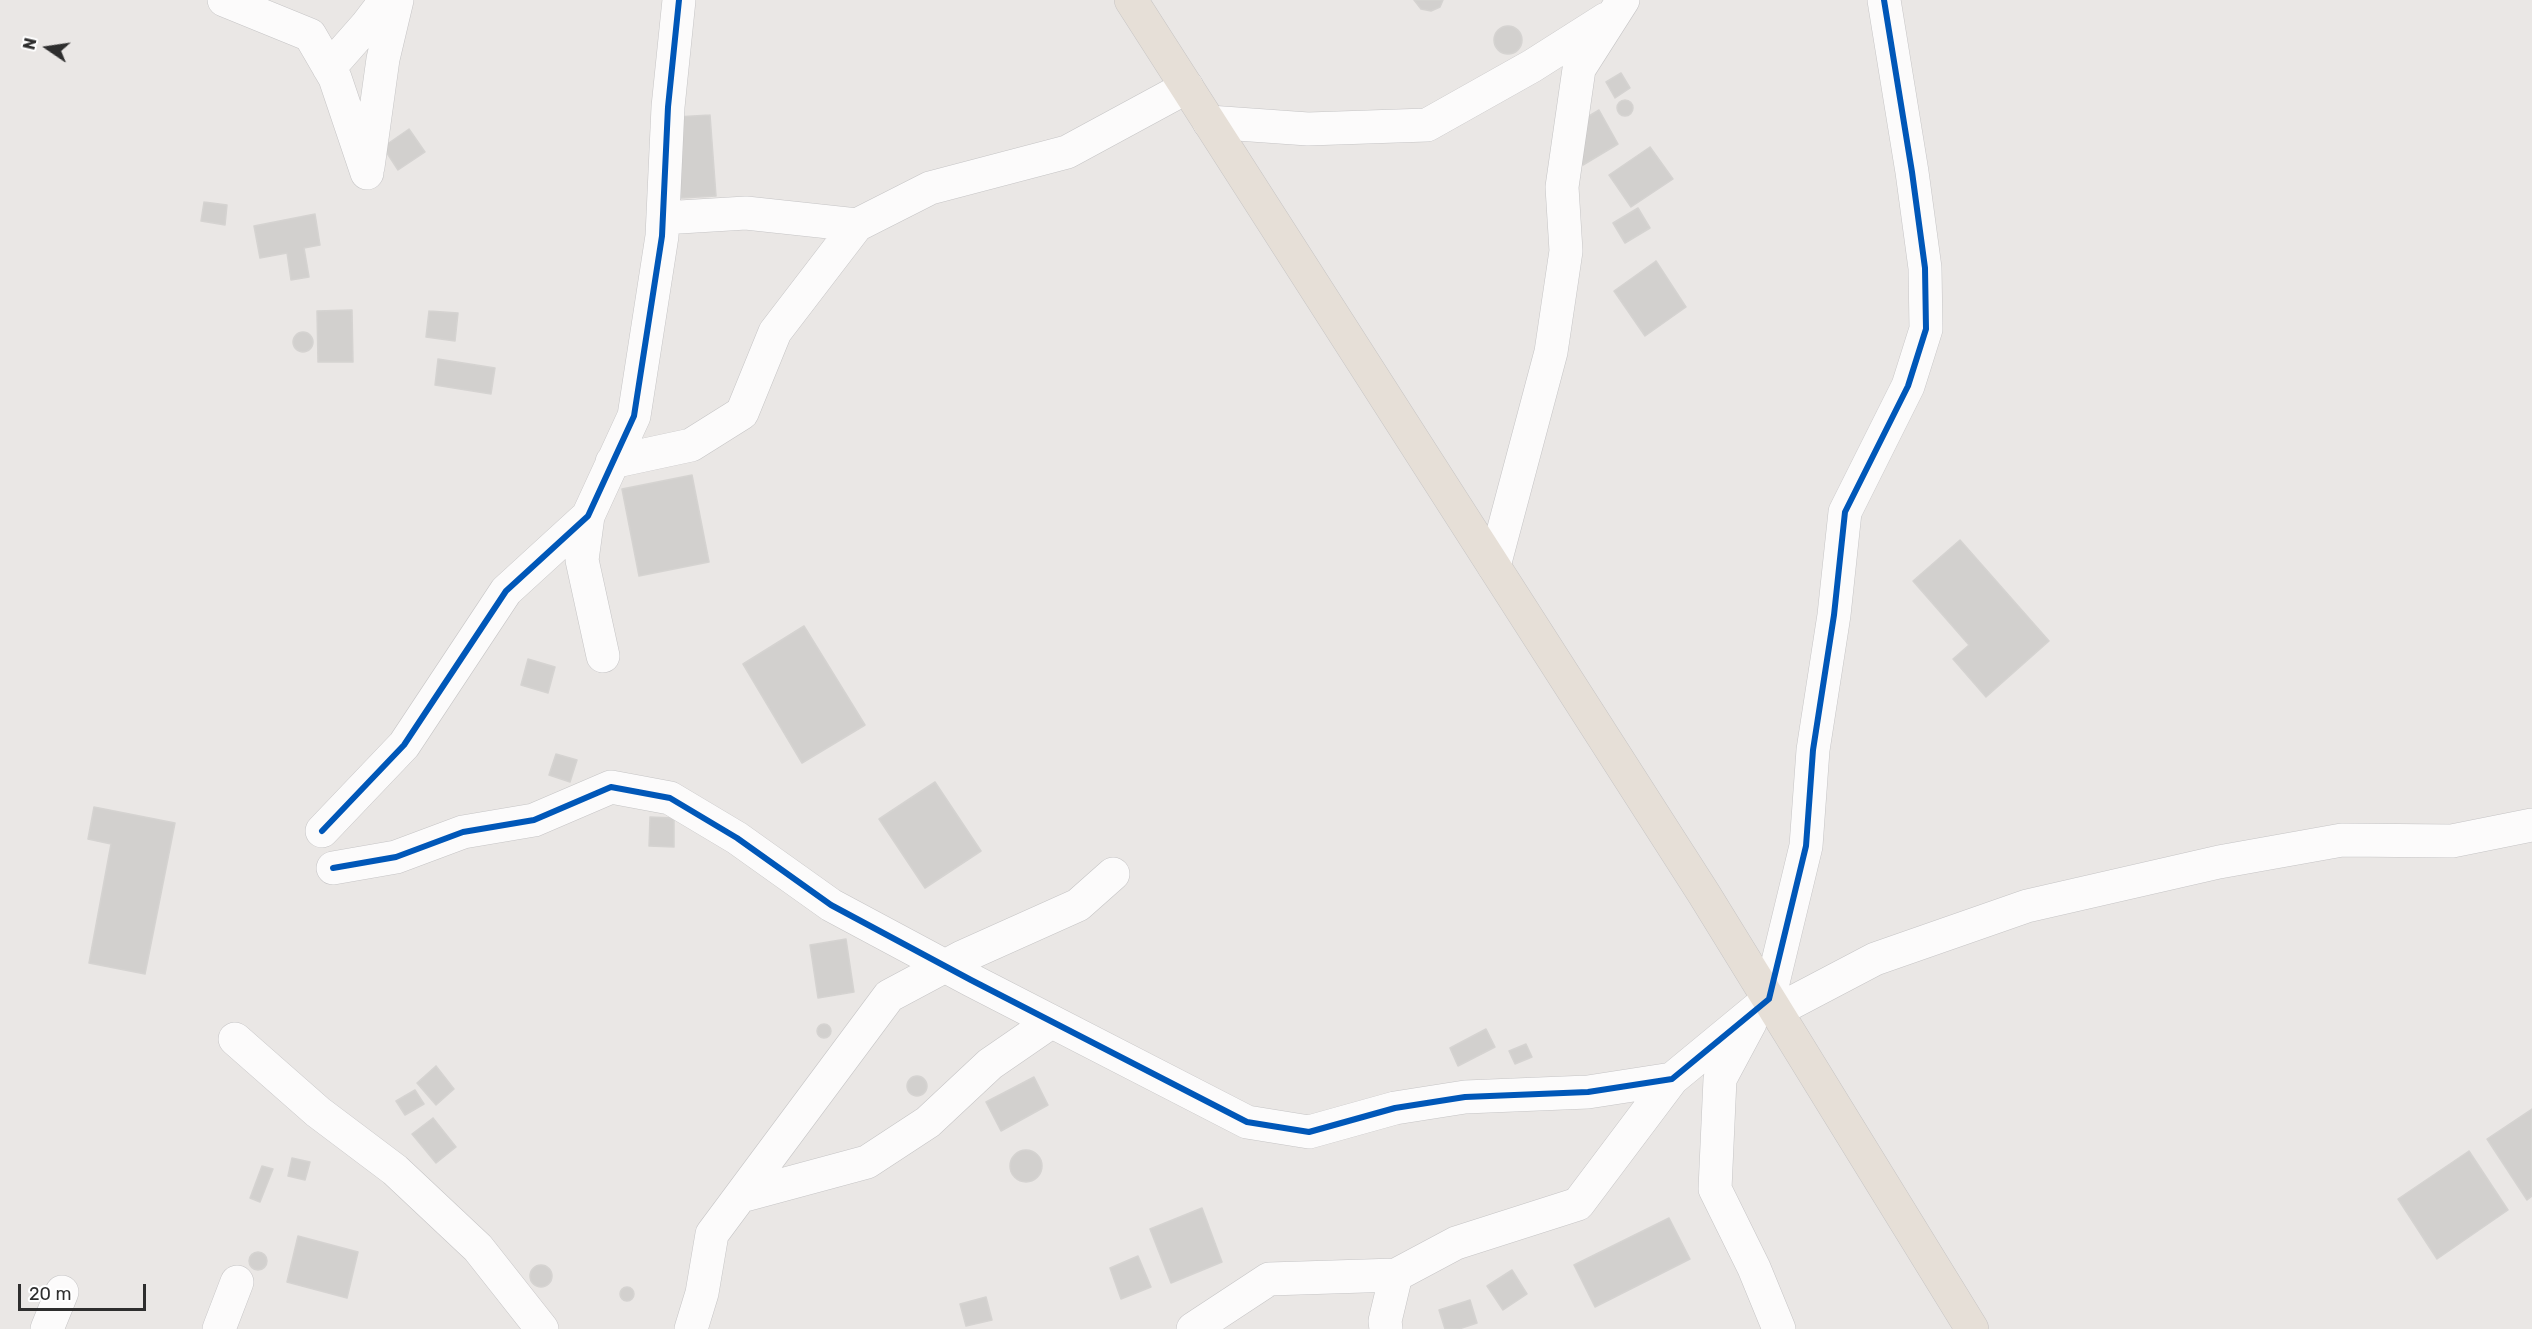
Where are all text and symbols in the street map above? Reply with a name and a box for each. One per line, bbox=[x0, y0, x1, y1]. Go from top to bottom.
north arrow bbox=[18, 18, 78, 78]
text: N bbox=[19, 36, 41, 52]
scale bar bbox=[21, 1272, 148, 1310]
text: 20 m bbox=[29, 1283, 71, 1305]

